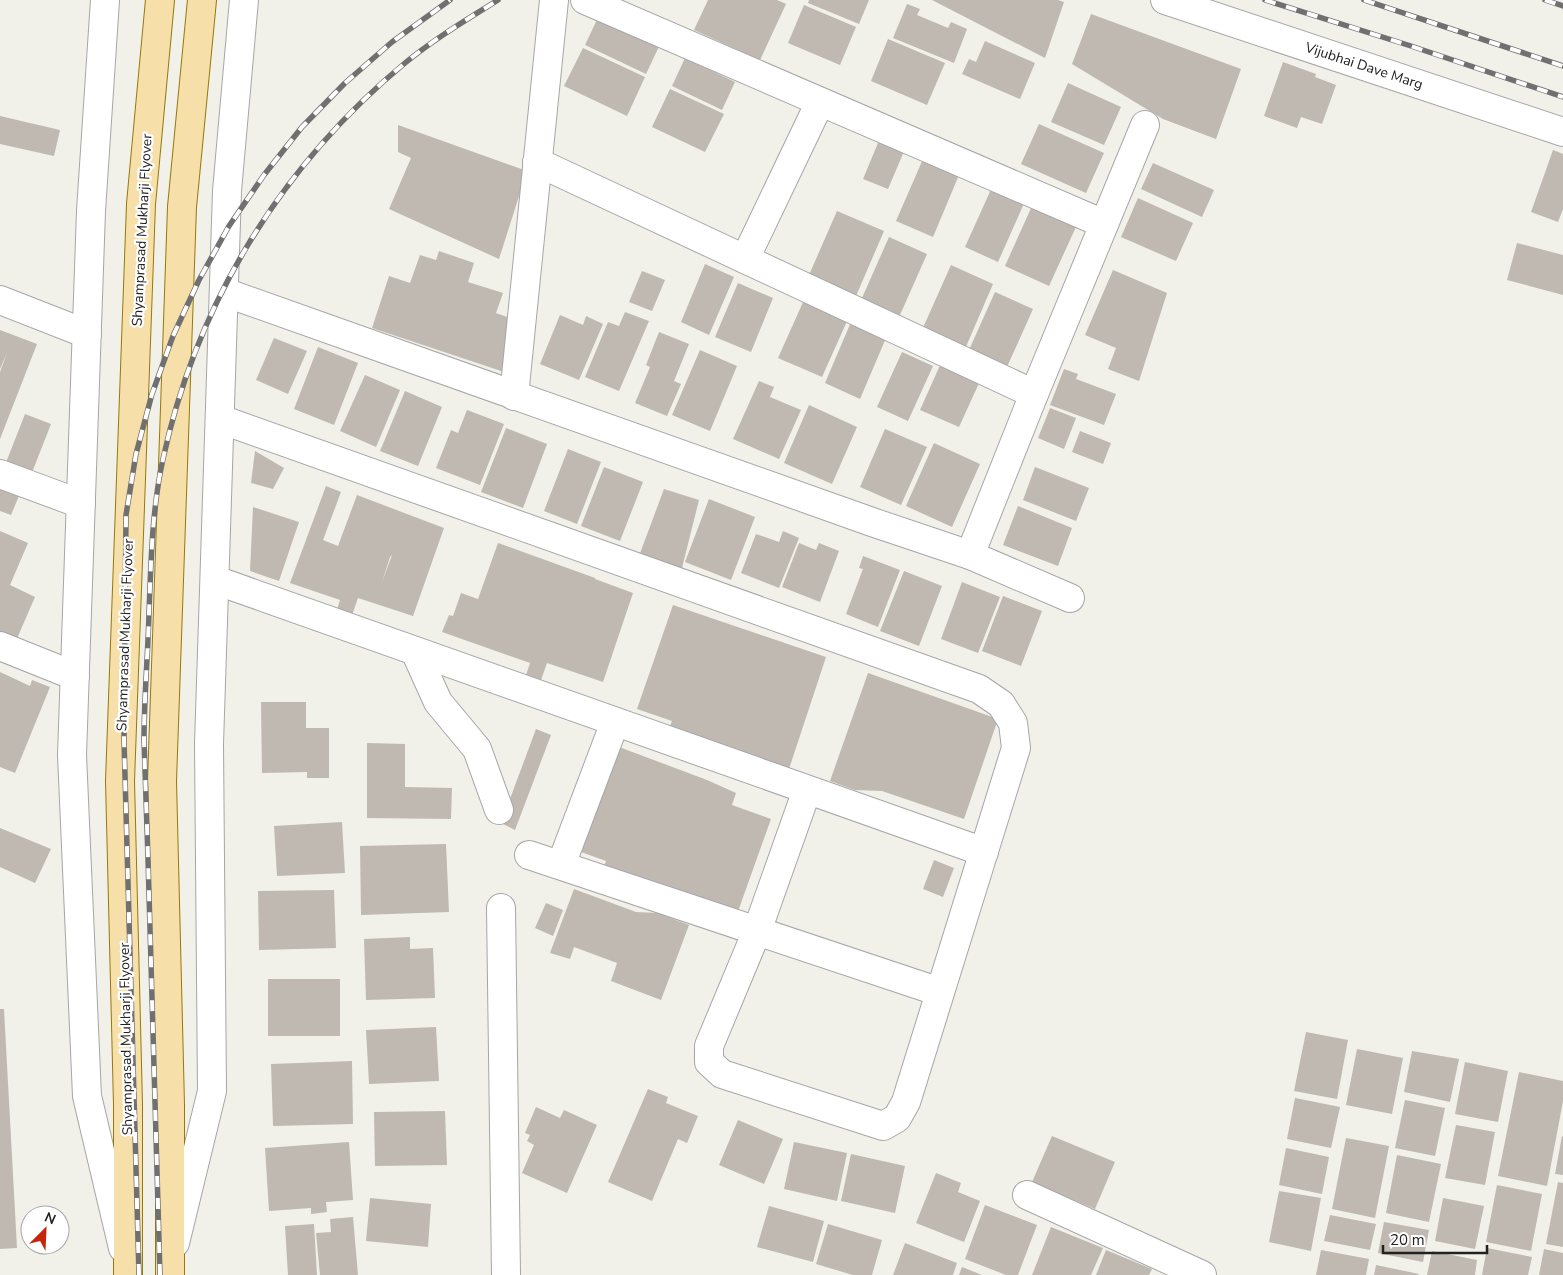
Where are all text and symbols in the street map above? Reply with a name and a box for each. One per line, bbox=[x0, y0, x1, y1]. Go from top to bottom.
street label: Vijubhai Dave Marg bbox=[1302, 38, 1425, 94]
street label: Shyamprasad Mukharji Flyover bbox=[127, 133, 157, 327]
street label: Shyamprasad Mukharji Flyover bbox=[112, 538, 138, 732]
street label: Shyamprasad Mukharji Flyover bbox=[115, 942, 137, 1136]
north arrow bbox=[20, 1205, 70, 1255]
text: N bbox=[41, 1208, 59, 1229]
scale bar bbox=[1383, 1222, 1487, 1254]
text: 20 m bbox=[1390, 1230, 1425, 1250]

